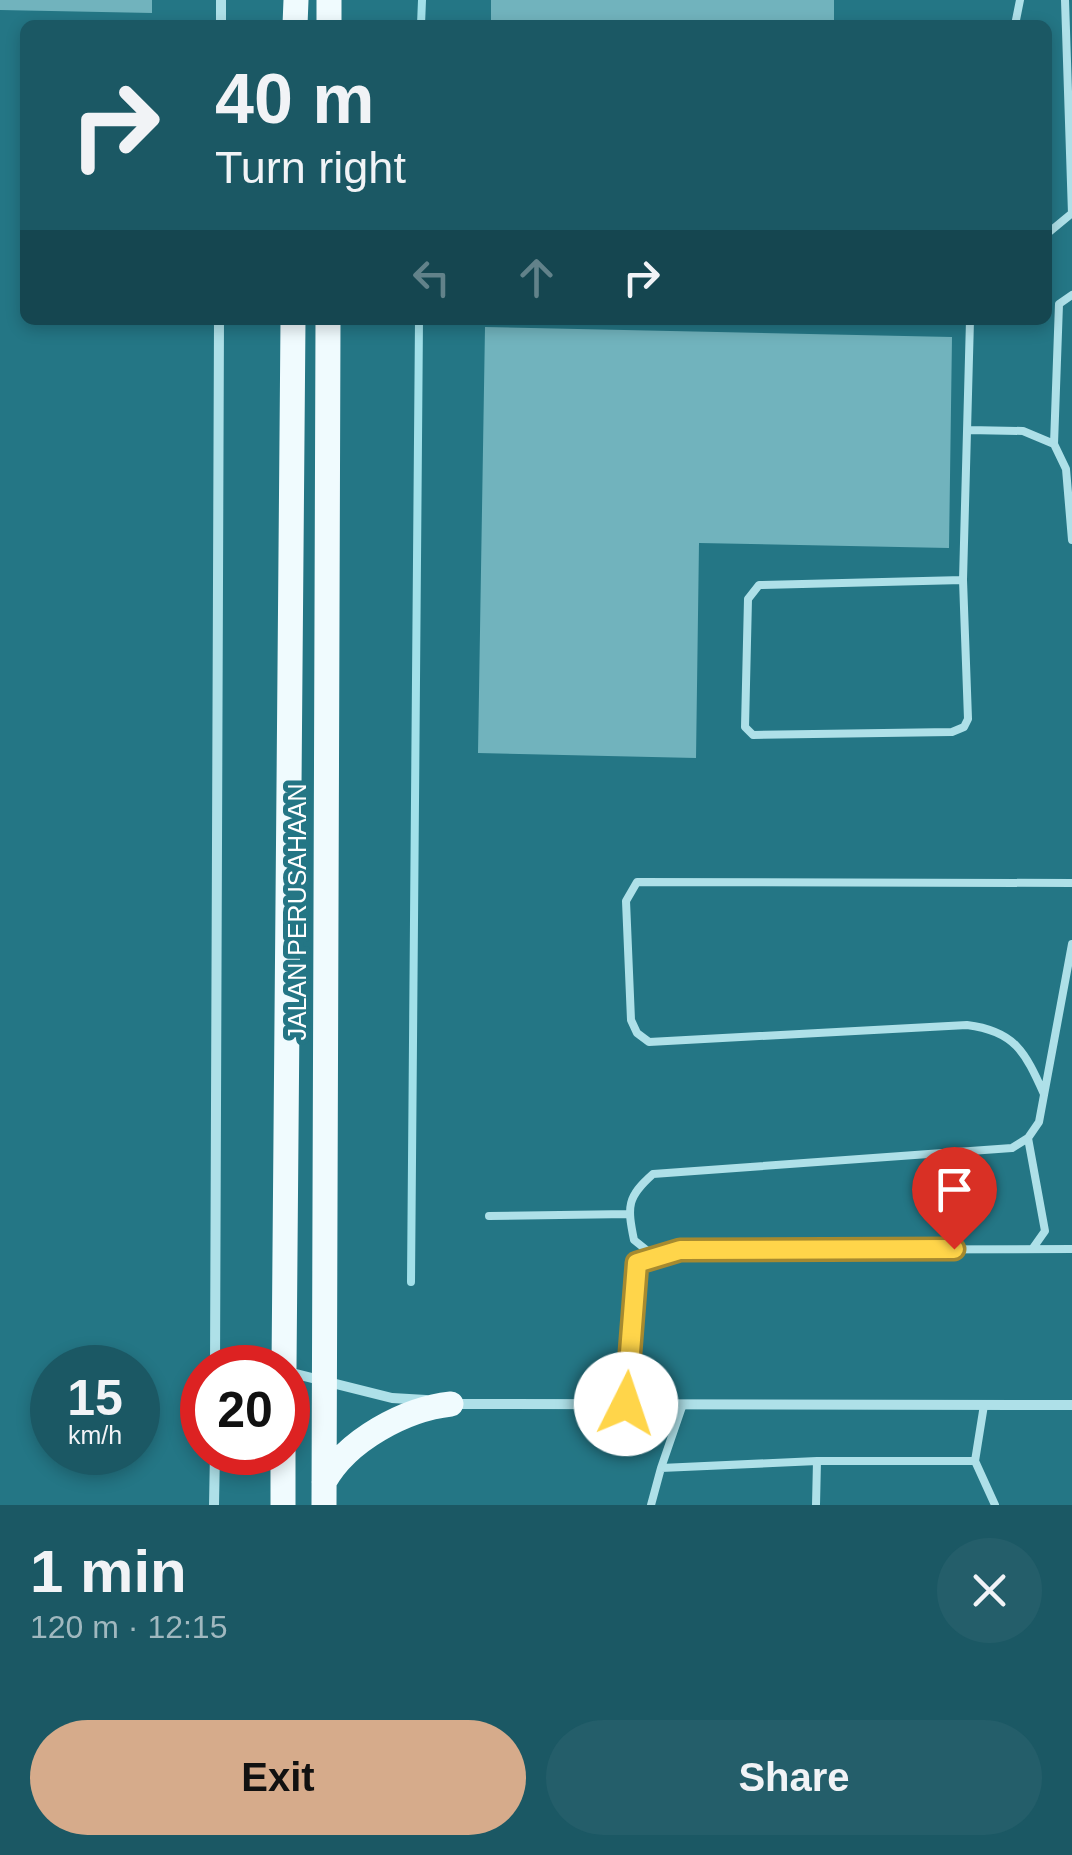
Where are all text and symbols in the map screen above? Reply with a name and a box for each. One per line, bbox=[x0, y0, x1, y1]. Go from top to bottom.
icon: right bbox=[50, 60, 180, 190]
text: 40 m bbox=[215, 60, 375, 138]
text: Turn right bbox=[215, 142, 406, 193]
icon: left bbox=[404, 250, 459, 305]
icon: ahead bbox=[509, 250, 564, 305]
icon: right bbox=[614, 250, 669, 305]
street label: JALAN PERUSAHAAN bbox=[283, 783, 311, 1041]
pin bbox=[912, 1147, 997, 1250]
icon: arrive bbox=[927, 1162, 982, 1217]
speed limit sign: 20 bbox=[180, 1345, 310, 1475]
position arrow bbox=[574, 1352, 678, 1456]
text: 15 bbox=[67, 1370, 123, 1426]
text: km/h bbox=[68, 1421, 122, 1449]
text: 1 min bbox=[30, 1538, 187, 1605]
button: close bbox=[937, 1538, 1042, 1643]
text: 120 m · 12:15 bbox=[30, 1609, 227, 1645]
button: Exit bbox=[30, 1720, 526, 1835]
button: Share bbox=[546, 1720, 1042, 1835]

